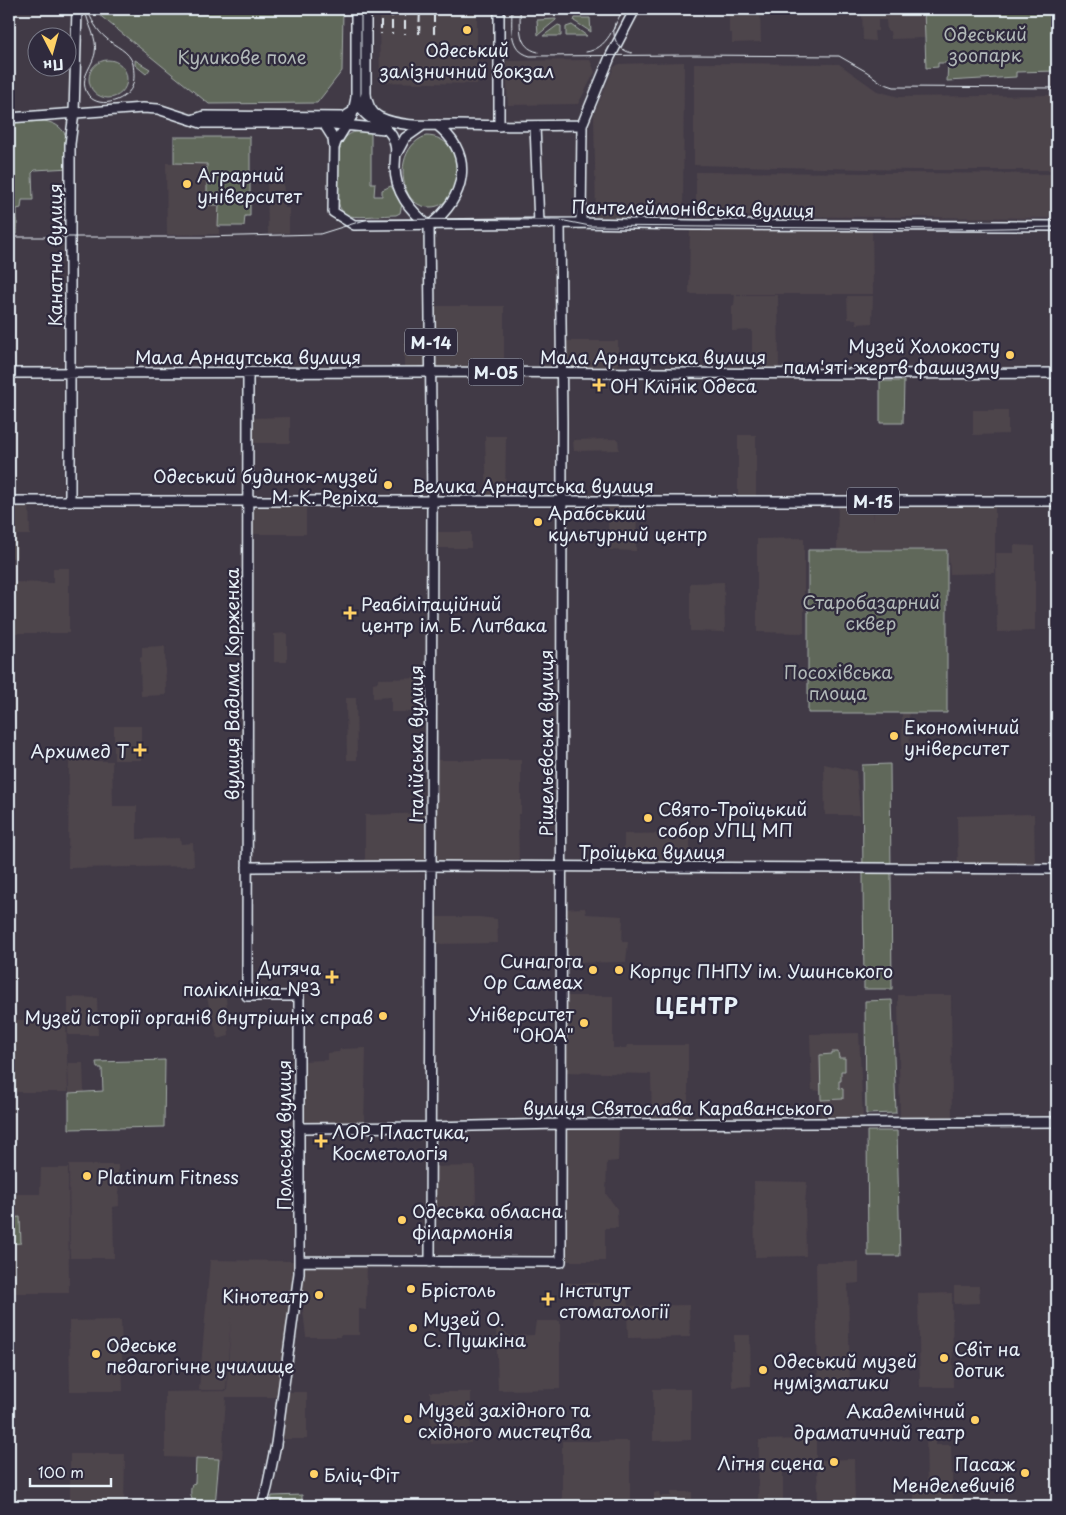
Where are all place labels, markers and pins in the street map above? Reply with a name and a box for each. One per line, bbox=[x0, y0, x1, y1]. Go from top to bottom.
marker: Одеський залізничний вокзал bbox=[461, 24, 473, 36]
place label: Одеський залізничний вокзал bbox=[379, 36, 554, 84]
place label: Аграрний університет bbox=[197, 161, 302, 209]
marker: Аграрний університет bbox=[181, 178, 193, 190]
place label: Музей Холокосту пам'яті жертв фашизму bbox=[783, 332, 1000, 380]
marker: Музей Холокосту пам'яті жертв фашизму bbox=[1004, 349, 1016, 361]
place label: ОН Клінік Одеса bbox=[610, 372, 757, 399]
marker: ОН Клінік Одеса bbox=[592, 378, 606, 392]
place label: Одеський будинок-музей М. К. Реріха bbox=[153, 462, 378, 510]
marker: Одеський будинок-музей М. К. Реріха bbox=[382, 479, 394, 491]
place label: Арабський культурний центр bbox=[548, 499, 707, 547]
marker: Арабський культурний центр bbox=[532, 516, 544, 528]
place label: Реабілітаційний центр ім. Б. Литвака bbox=[361, 590, 547, 638]
marker: Реабілітаційний центр ім. Б. Литвака bbox=[343, 606, 357, 620]
place label: Економічний університет bbox=[904, 713, 1019, 761]
marker: Економічний університет bbox=[888, 730, 900, 742]
place label: Архимед Т bbox=[31, 737, 130, 764]
marker: Архимед Т bbox=[133, 743, 147, 757]
place label: Свято-Троїцький собор УПЦ МП bbox=[658, 795, 807, 843]
marker: Свято-Троїцький собор УПЦ МП bbox=[642, 812, 654, 824]
place label: Синагога Ор Самеах bbox=[483, 947, 584, 995]
place label: Дитяча поліклініка №3 bbox=[183, 954, 321, 1002]
place label: Корпус ПНПУ ім. Ушинського bbox=[629, 957, 893, 984]
marker: Синагога Ор Самеах bbox=[587, 964, 599, 976]
marker: Корпус ПНПУ ім. Ушинського bbox=[613, 964, 625, 976]
marker: Дитяча поліклініка №3 bbox=[325, 970, 339, 984]
place label: Університет "ОЮА" bbox=[468, 1000, 574, 1048]
place label: Музей історії органів внутрішніх справ bbox=[25, 1003, 373, 1030]
marker: Музей історії органів внутрішніх справ bbox=[377, 1010, 389, 1022]
marker: Університет "ОЮА" bbox=[578, 1017, 590, 1029]
place label: ЛОР, Пластика, Косметологія bbox=[332, 1118, 470, 1166]
marker: ЛОР, Пластика, Косметологія bbox=[314, 1134, 328, 1148]
place label: Platinum Fitness bbox=[97, 1163, 239, 1190]
marker: Platinum Fitness bbox=[81, 1170, 93, 1182]
place label: Одеська обласна філармонія bbox=[412, 1197, 563, 1245]
marker: Одеська обласна філармонія bbox=[396, 1214, 408, 1226]
place label: Брістоль bbox=[421, 1276, 496, 1303]
place label: Інститут стоматології bbox=[559, 1276, 670, 1324]
place label: Кінотеатр bbox=[222, 1282, 309, 1309]
marker: Брістоль bbox=[405, 1283, 417, 1295]
marker: Кінотеатр bbox=[313, 1289, 325, 1301]
marker: Інститут стоматології bbox=[541, 1292, 555, 1306]
place label: Музей О. С. Пушкіна bbox=[423, 1305, 527, 1353]
marker: Музей О. С. Пушкіна bbox=[407, 1322, 419, 1334]
place label: Одеське педагогічне училище bbox=[106, 1331, 294, 1379]
place label: Світ на дотик bbox=[954, 1335, 1021, 1383]
place label: Одеський музей нумізматики bbox=[773, 1347, 917, 1395]
marker: Одеське педагогічне училище bbox=[90, 1348, 102, 1360]
marker: Світ на дотик bbox=[938, 1352, 950, 1364]
marker: Одеський музей нумізматики bbox=[757, 1364, 769, 1376]
place label: Музей західного та східного мистецтва bbox=[418, 1396, 592, 1444]
place label: Академічний драматичний театр bbox=[794, 1397, 965, 1445]
marker: Музей західного та східного мистецтва bbox=[402, 1413, 414, 1425]
marker: Академічний драматичний театр bbox=[969, 1414, 981, 1426]
place label: Літня сцена bbox=[717, 1449, 825, 1476]
place label: Пасаж Менделевичів bbox=[892, 1450, 1016, 1498]
marker: Літня сцена bbox=[828, 1456, 840, 1468]
place label: Бліц-Фіт bbox=[324, 1461, 400, 1488]
marker: Пасаж Менделевичів bbox=[1019, 1467, 1031, 1479]
marker: Бліц-Фіт bbox=[308, 1468, 320, 1480]

